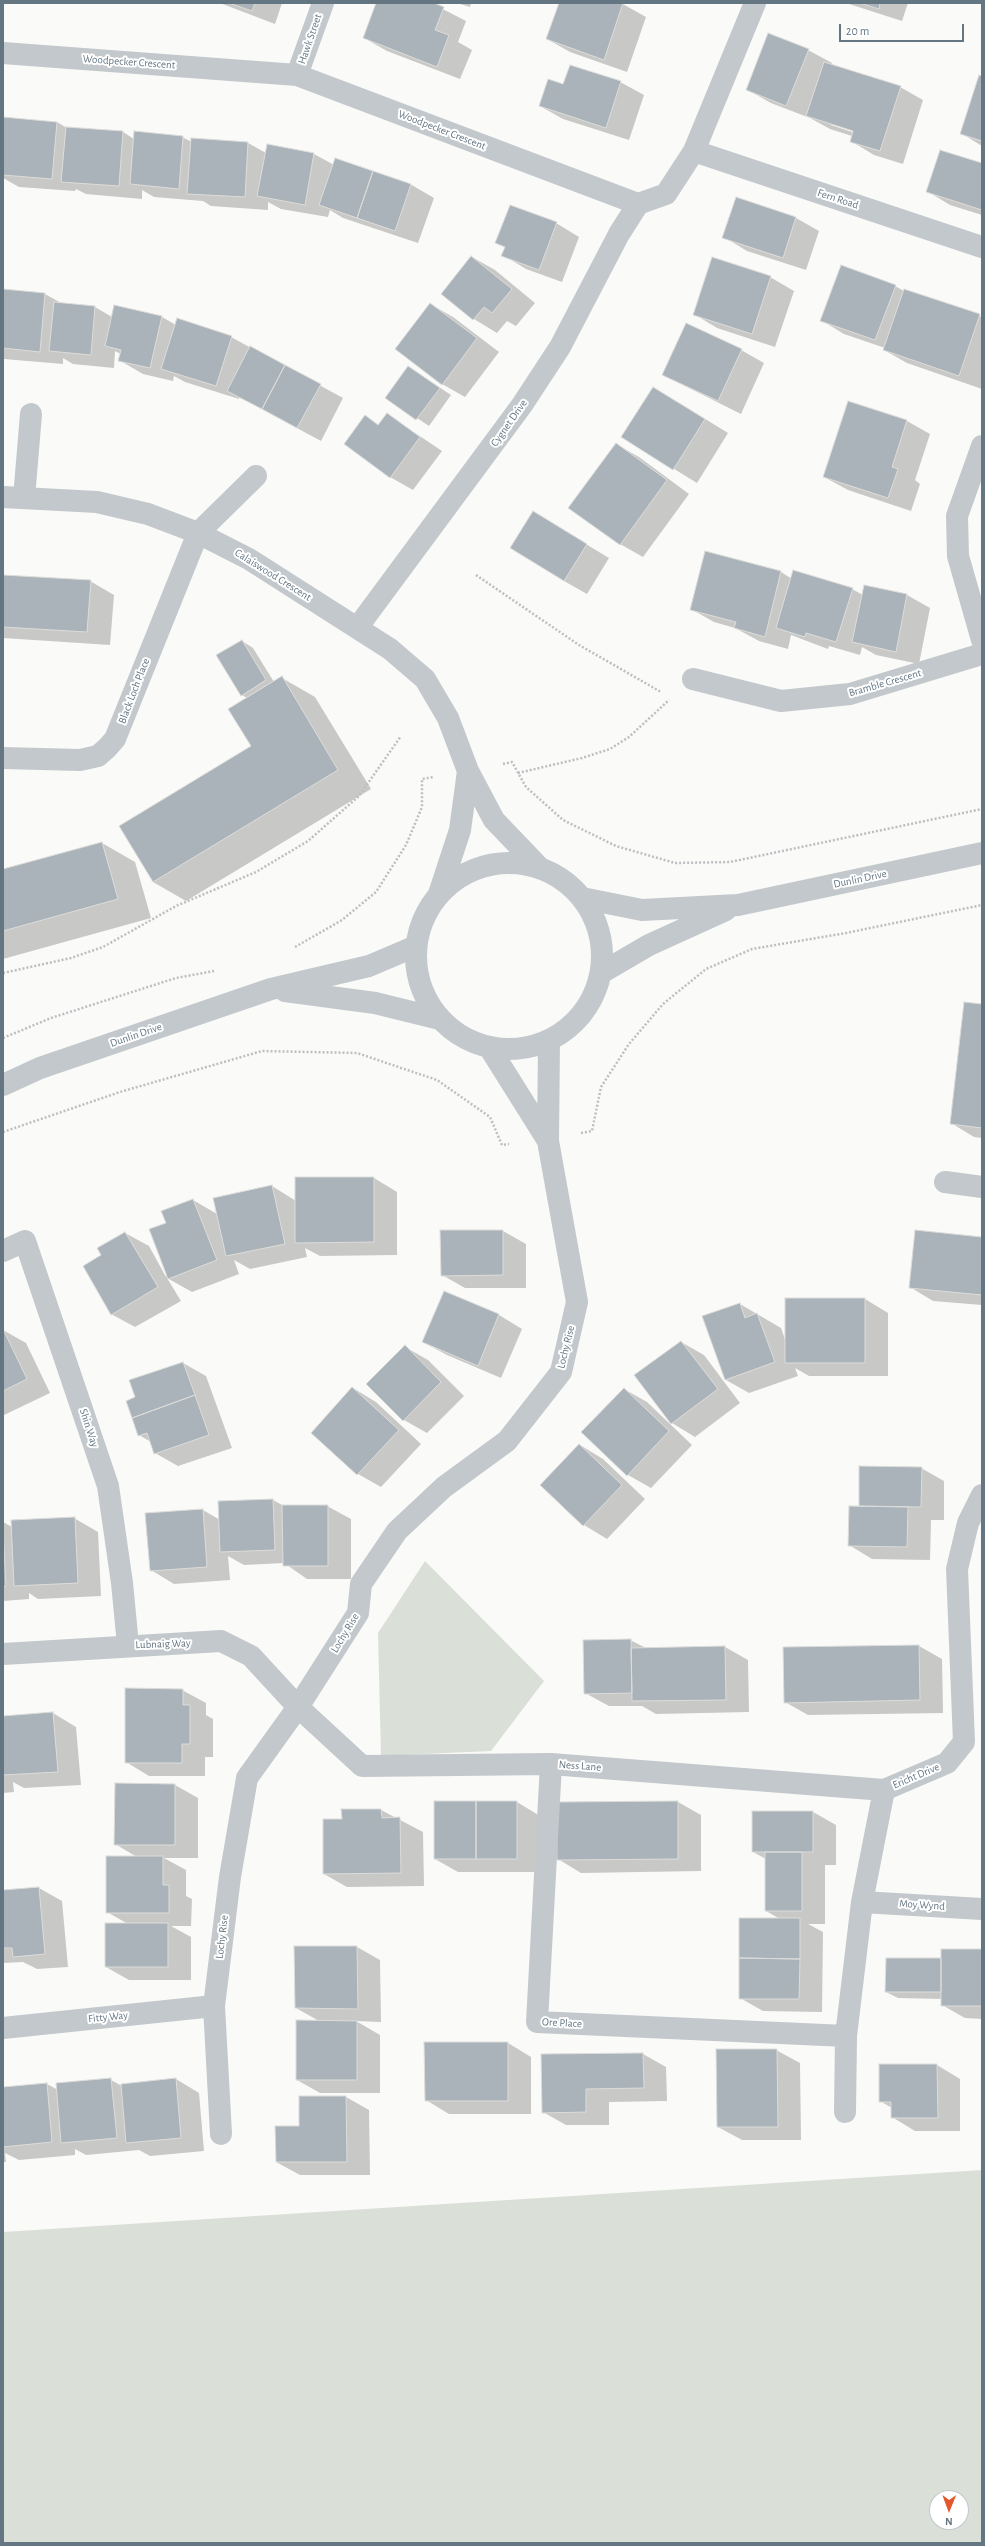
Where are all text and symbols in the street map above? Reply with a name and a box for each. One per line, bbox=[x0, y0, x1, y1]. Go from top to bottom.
street label: Hawk Street bbox=[295, 12, 325, 66]
scale bar bbox=[841, 16, 966, 42]
text: 20 m bbox=[846, 25, 869, 37]
street label: Woodpecker Crescent bbox=[82, 52, 176, 72]
street label: Woodpecker Crescent bbox=[396, 107, 488, 153]
street label: Fern Road bbox=[816, 186, 860, 212]
street label: Cygnet Drive bbox=[488, 397, 530, 449]
street label: Calaiswood Crescent bbox=[232, 546, 314, 604]
street label: Black Loch Place bbox=[115, 656, 153, 726]
street label: Bramble Crescent bbox=[847, 666, 923, 700]
street label: Dunlin Drive bbox=[832, 867, 888, 891]
street label: Dunlin Drive bbox=[108, 1020, 164, 1050]
street label: Lochy Rise bbox=[554, 1324, 578, 1370]
street label: Shin Way bbox=[77, 1407, 101, 1449]
street label: Lochy Rise bbox=[328, 1611, 362, 1655]
street label: Lubnaig Way bbox=[135, 1636, 191, 1652]
street label: Ness Lane bbox=[558, 1758, 602, 1774]
street label: Ericht Drive bbox=[891, 1760, 941, 1792]
street label: Moy Wynd bbox=[899, 1897, 945, 1913]
street label: Lochy Rise bbox=[213, 1914, 231, 1960]
street label: Fitty Way bbox=[88, 2008, 128, 2026]
street label: Ore Place bbox=[542, 2015, 582, 2031]
north arrow bbox=[929, 2490, 969, 2530]
text: N bbox=[945, 2516, 953, 2527]

